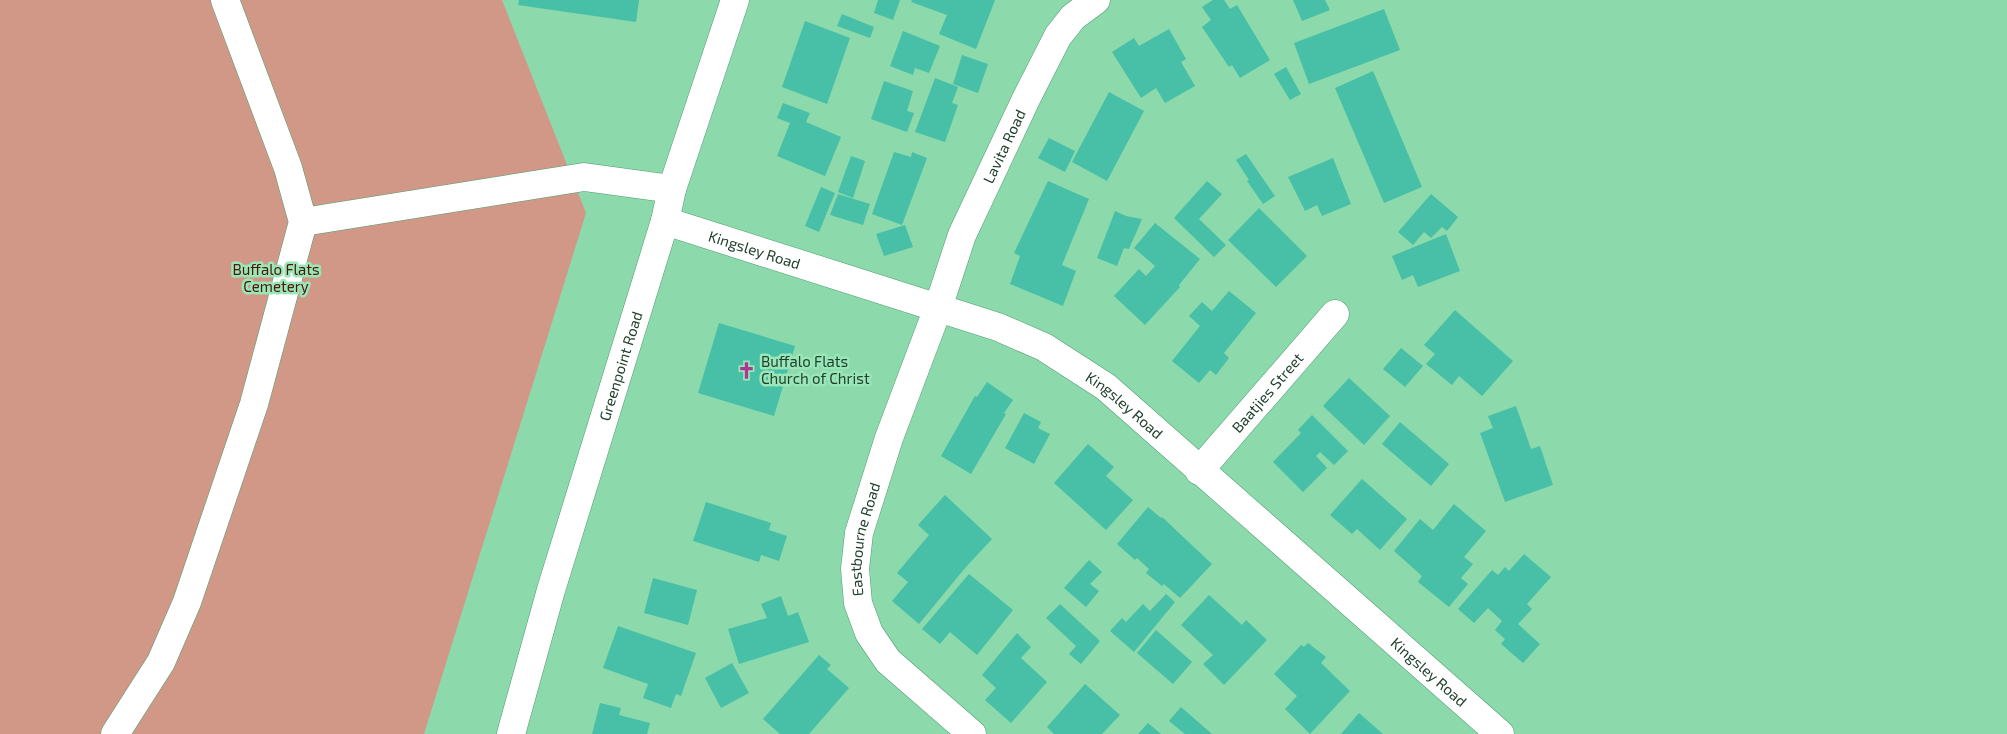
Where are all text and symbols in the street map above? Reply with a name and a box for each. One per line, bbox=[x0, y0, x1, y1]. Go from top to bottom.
street label: Lavita Road bbox=[979, 106, 1029, 186]
street label: Kingsley Road bbox=[706, 226, 803, 273]
park label: Buffalo Flats Cemetery bbox=[232, 260, 320, 295]
street label: Greenpoint Road bbox=[595, 309, 646, 423]
street label: Baatjies Street bbox=[1228, 349, 1307, 436]
place label: Buffalo Flats Church of Christ bbox=[761, 352, 870, 387]
church icon: Buffalo Flats Church of Christ bbox=[737, 360, 757, 380]
street label: Kingsley Road bbox=[1083, 367, 1167, 442]
street label: Eastbourne Road bbox=[846, 480, 883, 597]
street label: Kingsley Road bbox=[1387, 633, 1471, 710]

